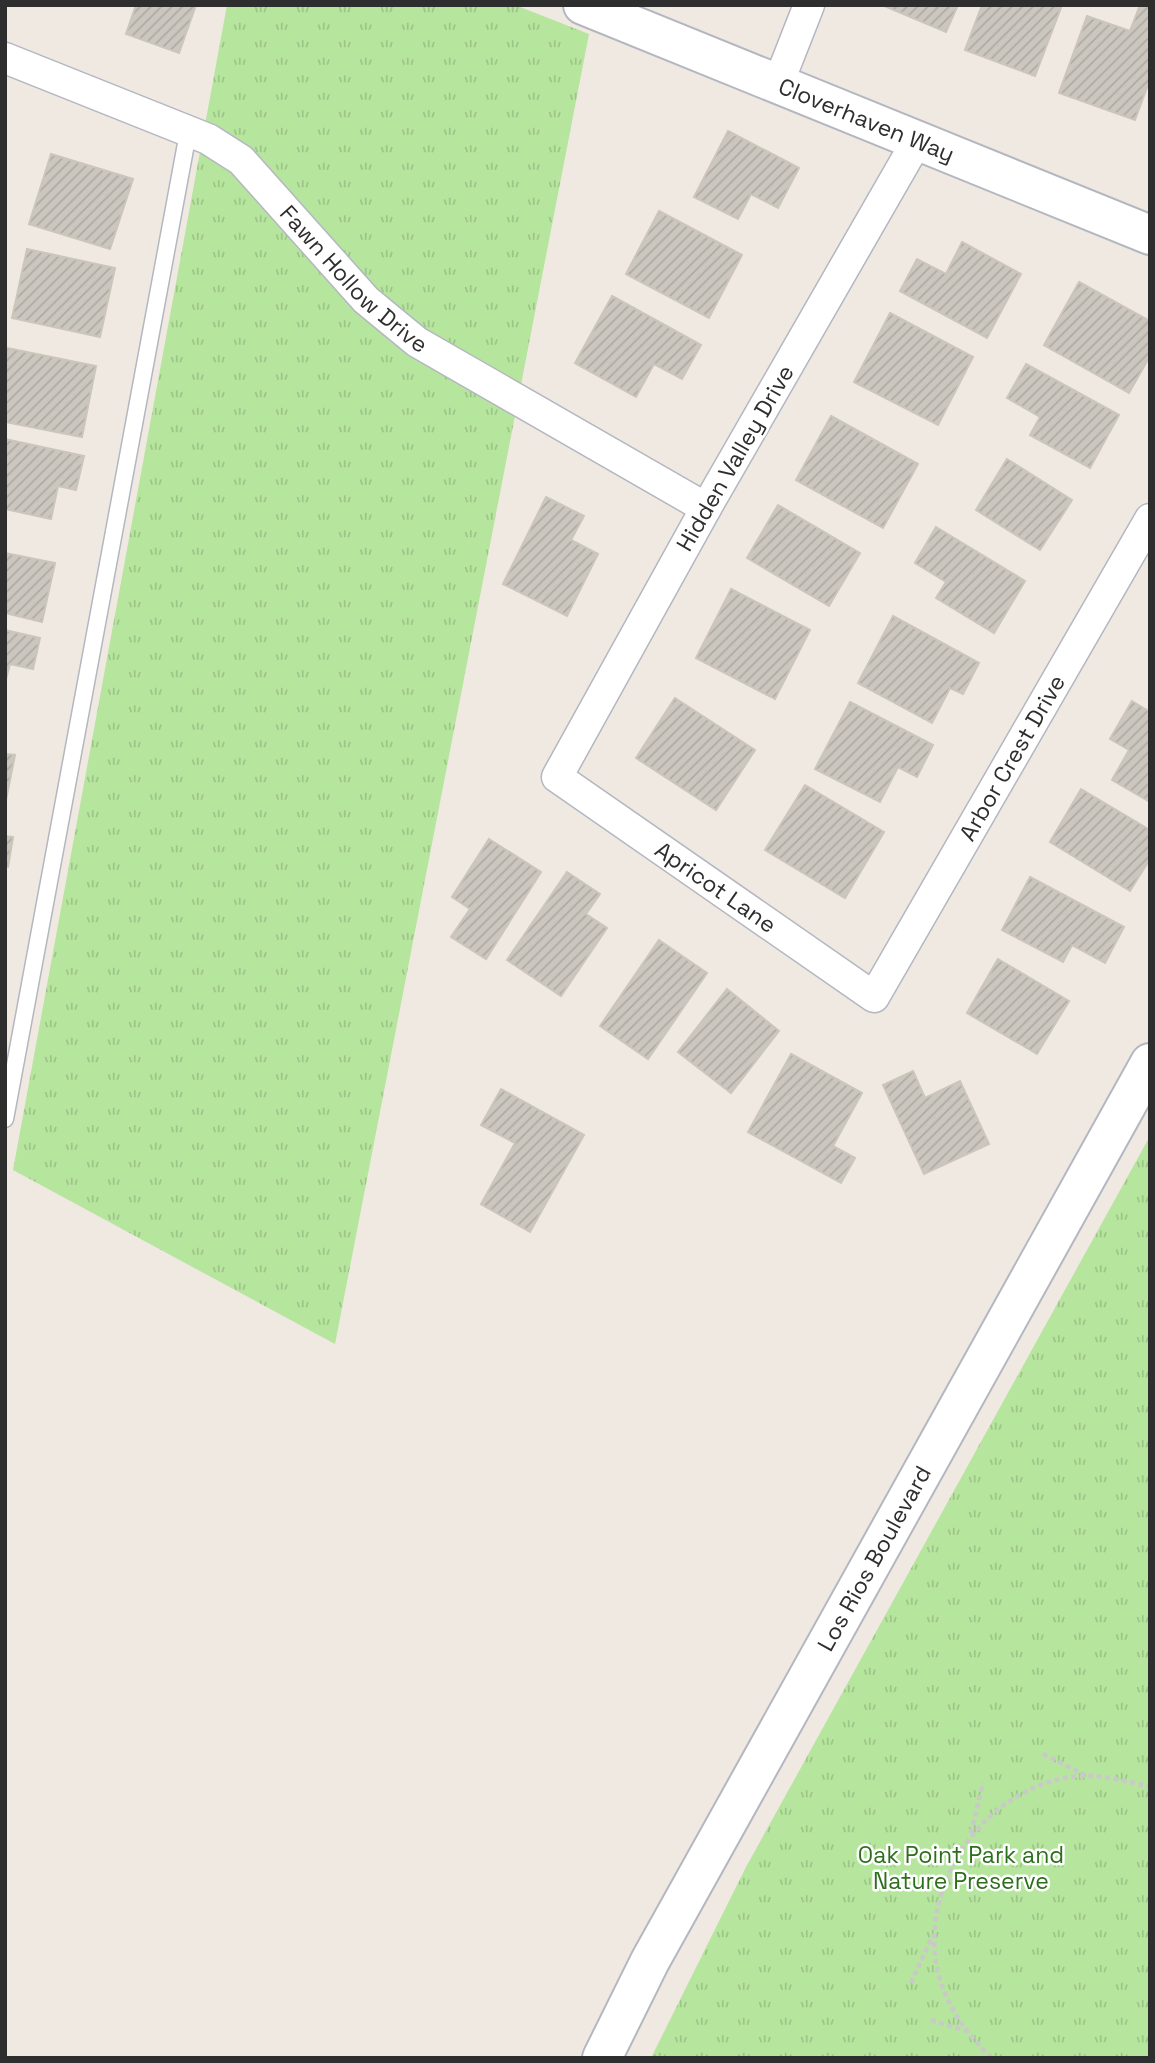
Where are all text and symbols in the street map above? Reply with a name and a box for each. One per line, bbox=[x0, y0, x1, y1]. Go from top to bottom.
street label: Cloverhaven Way bbox=[774, 71, 959, 169]
street label: Fawn Hollow Drive bbox=[273, 199, 433, 360]
street label: Hidden Valley Drive bbox=[669, 359, 801, 557]
street label: Arbor Crest Drive bbox=[952, 669, 1072, 846]
street label: Apricot Lane bbox=[649, 835, 782, 940]
street label: Los Rios Boulevard bbox=[810, 1460, 938, 1657]
park label: Oak Point Park and Nature Preserve bbox=[858, 1840, 1064, 1896]

